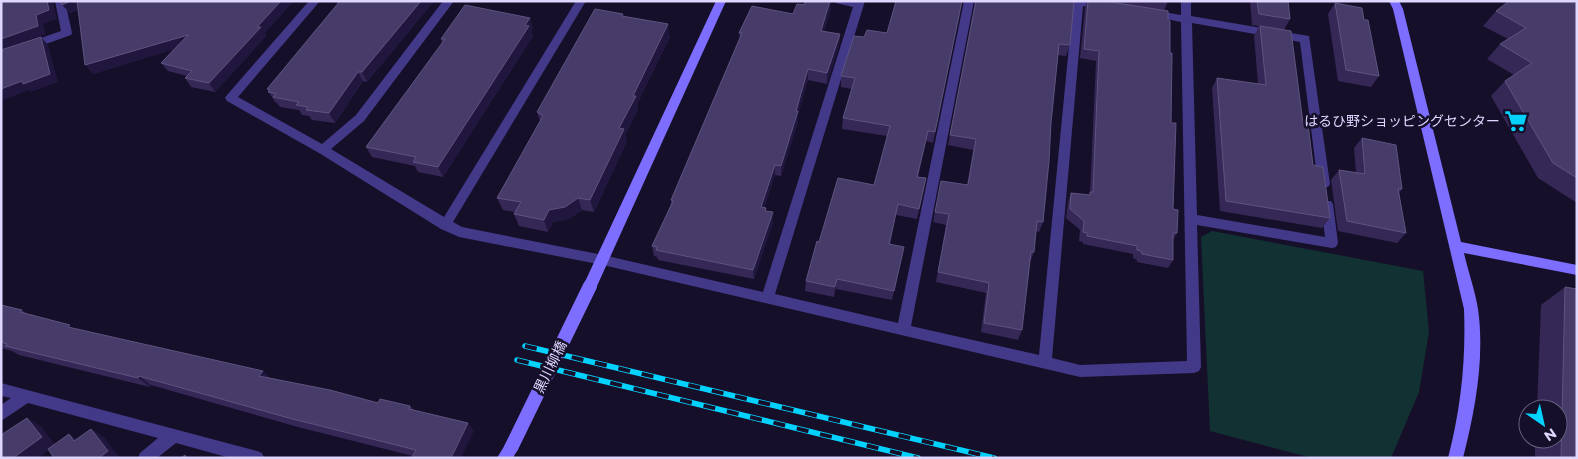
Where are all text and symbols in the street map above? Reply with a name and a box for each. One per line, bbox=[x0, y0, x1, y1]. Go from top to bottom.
supermarket icon: はるひ野ショッピングセンター bbox=[1503, 108, 1529, 134]
place label: はるひ野ショッピングセンター bbox=[1304, 112, 1500, 130]
street label: 黒川柳橋 bbox=[530, 338, 570, 396]
north arrow bbox=[1518, 399, 1568, 449]
text: N bbox=[1541, 424, 1560, 445]

